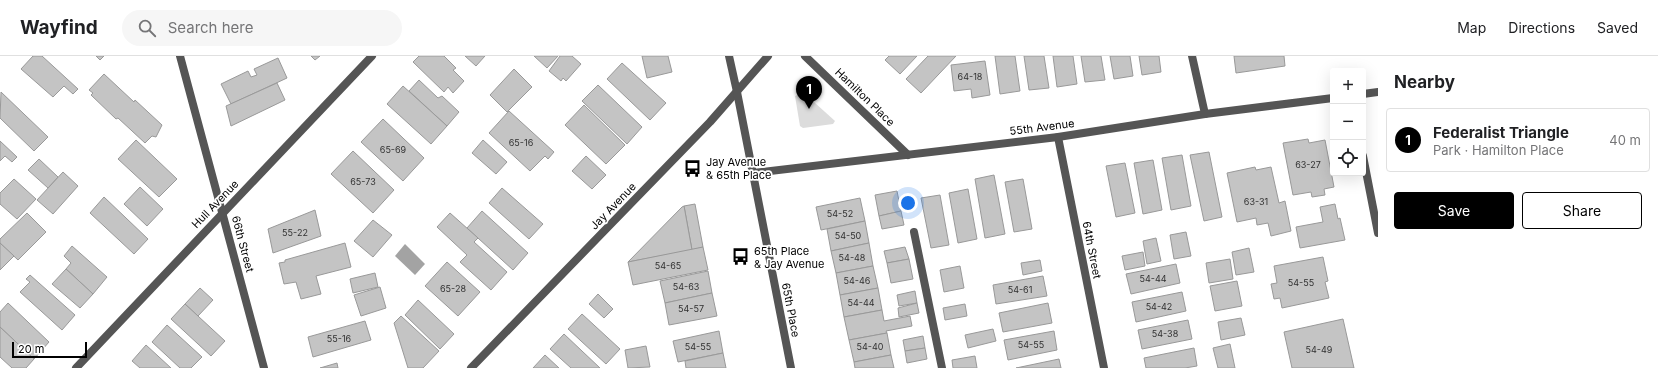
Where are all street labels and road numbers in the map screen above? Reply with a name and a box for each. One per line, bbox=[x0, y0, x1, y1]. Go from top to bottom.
street label: Hamilton Place bbox=[832, 65, 898, 129]
street label: 55th Avenue bbox=[1009, 116, 1075, 138]
street label: Hull Avenue bbox=[189, 177, 241, 231]
street label: Jay Avenue bbox=[587, 179, 639, 233]
street label: 66th Street bbox=[229, 214, 257, 274]
street label: 64th Street bbox=[1080, 220, 1104, 280]
street label: 65th Place bbox=[779, 282, 803, 338]

